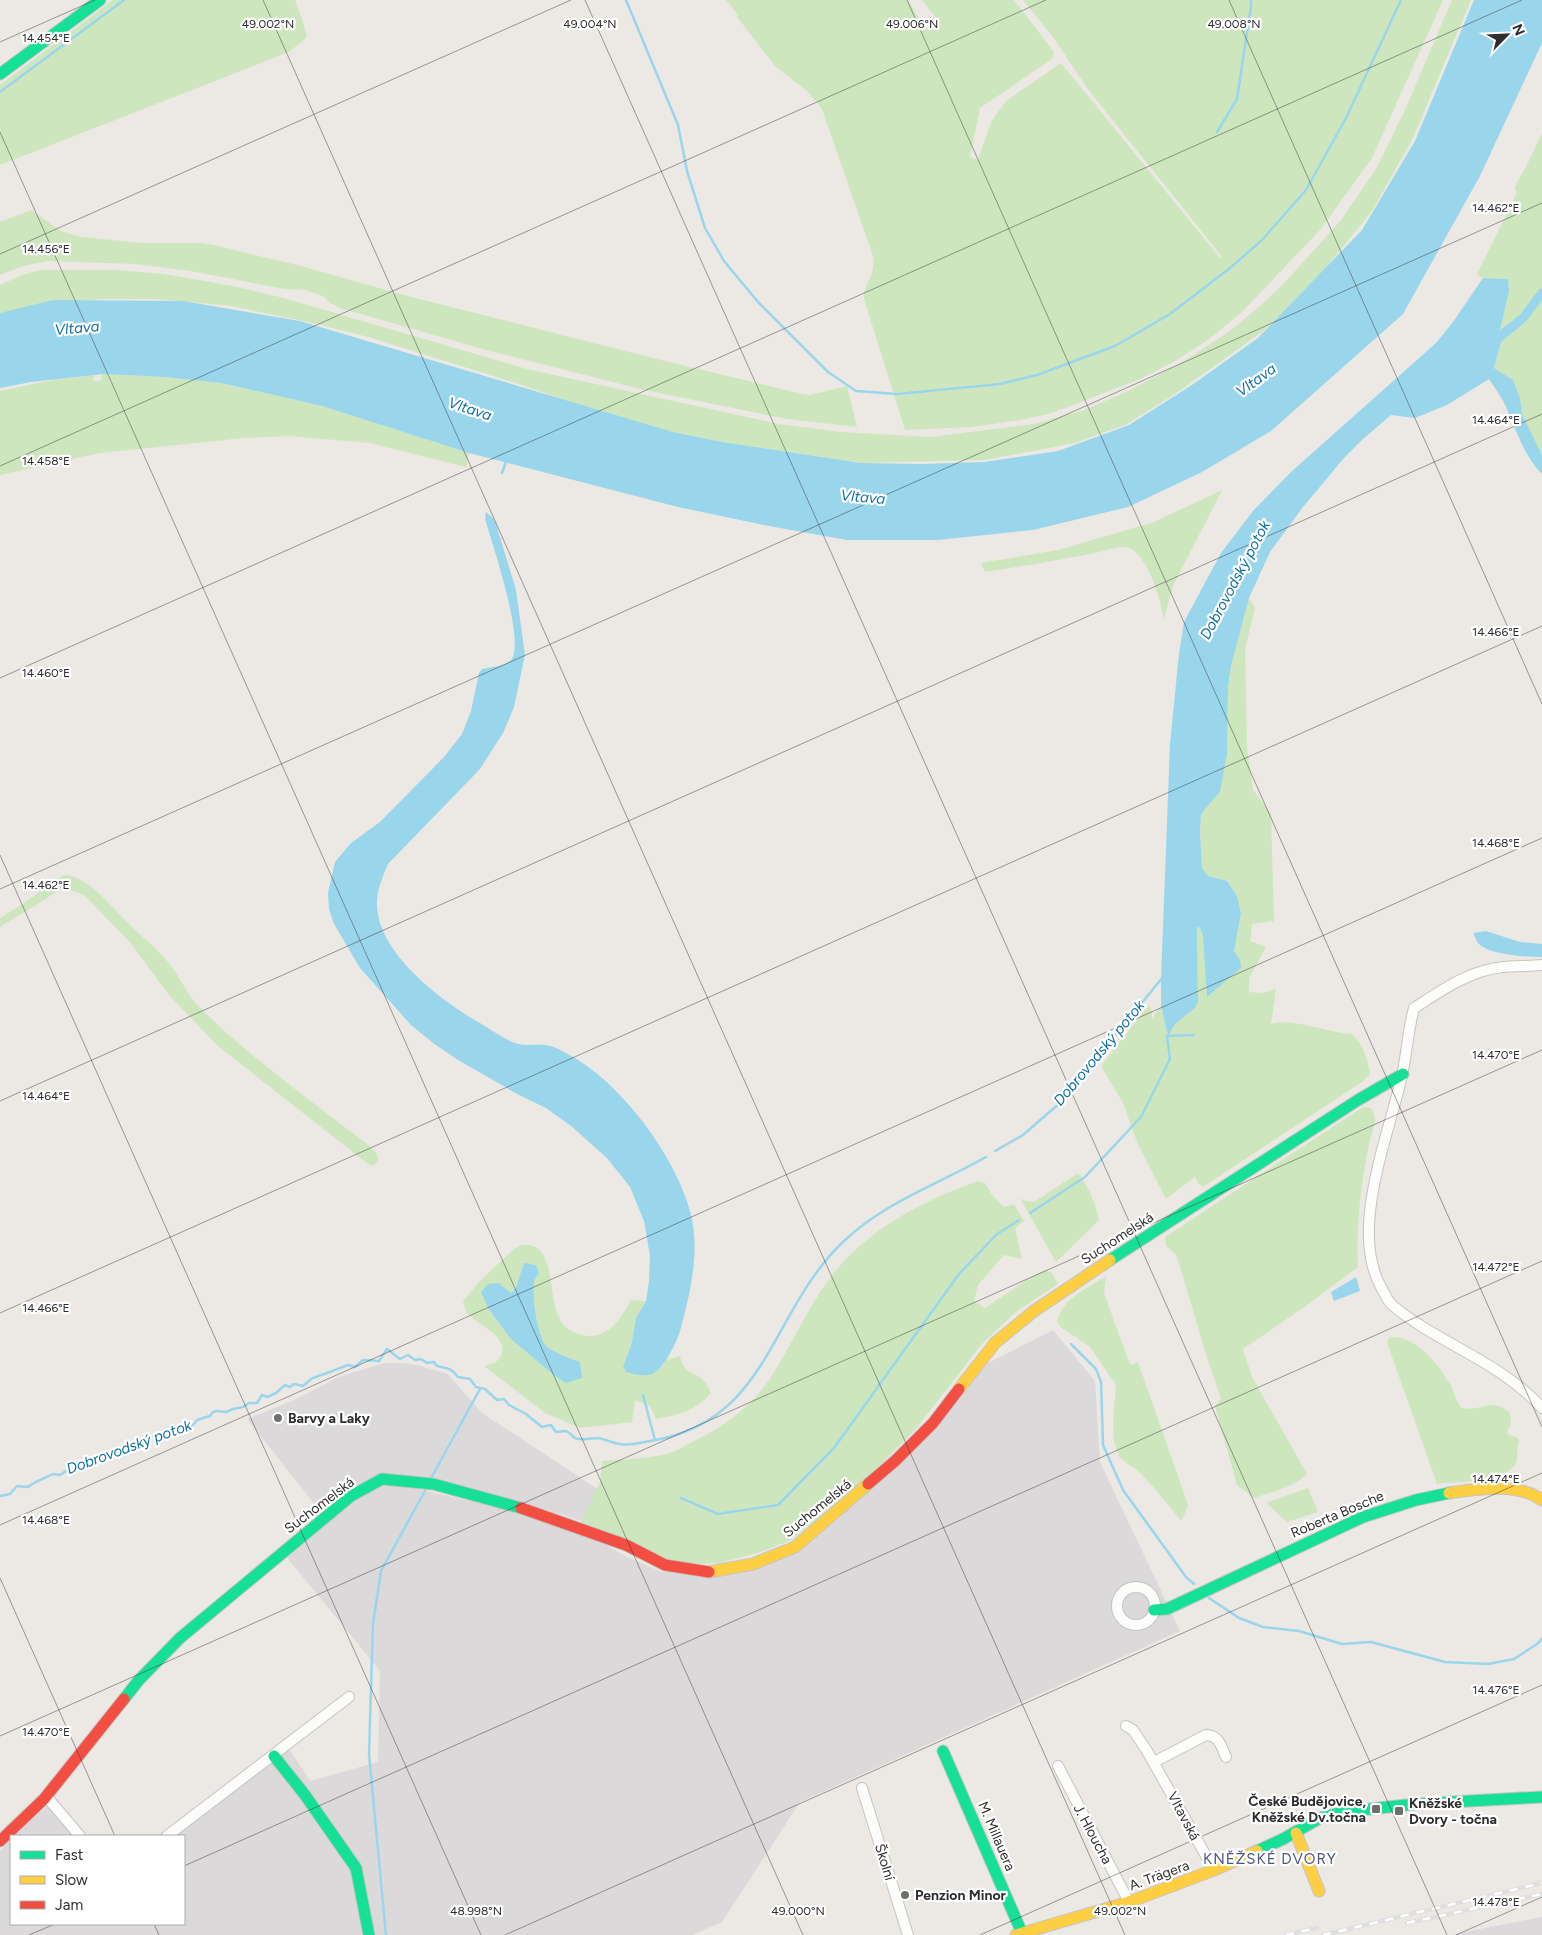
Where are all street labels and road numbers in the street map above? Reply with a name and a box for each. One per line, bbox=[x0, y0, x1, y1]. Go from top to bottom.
street label: Suchomelská bbox=[1078, 1209, 1157, 1268]
street label: Suchomelská bbox=[281, 1474, 357, 1537]
street label: Suchomelská bbox=[780, 1476, 855, 1541]
street label: Roberta Bosche bbox=[1288, 1487, 1387, 1542]
street label: Vltavská bbox=[1164, 1789, 1203, 1843]
street label: M. Millauera bbox=[974, 1799, 1019, 1874]
street label: J. Hloucha bbox=[1070, 1801, 1115, 1867]
street label: Školní bbox=[871, 1842, 898, 1883]
street label: A. Trägera bbox=[1127, 1857, 1191, 1894]

